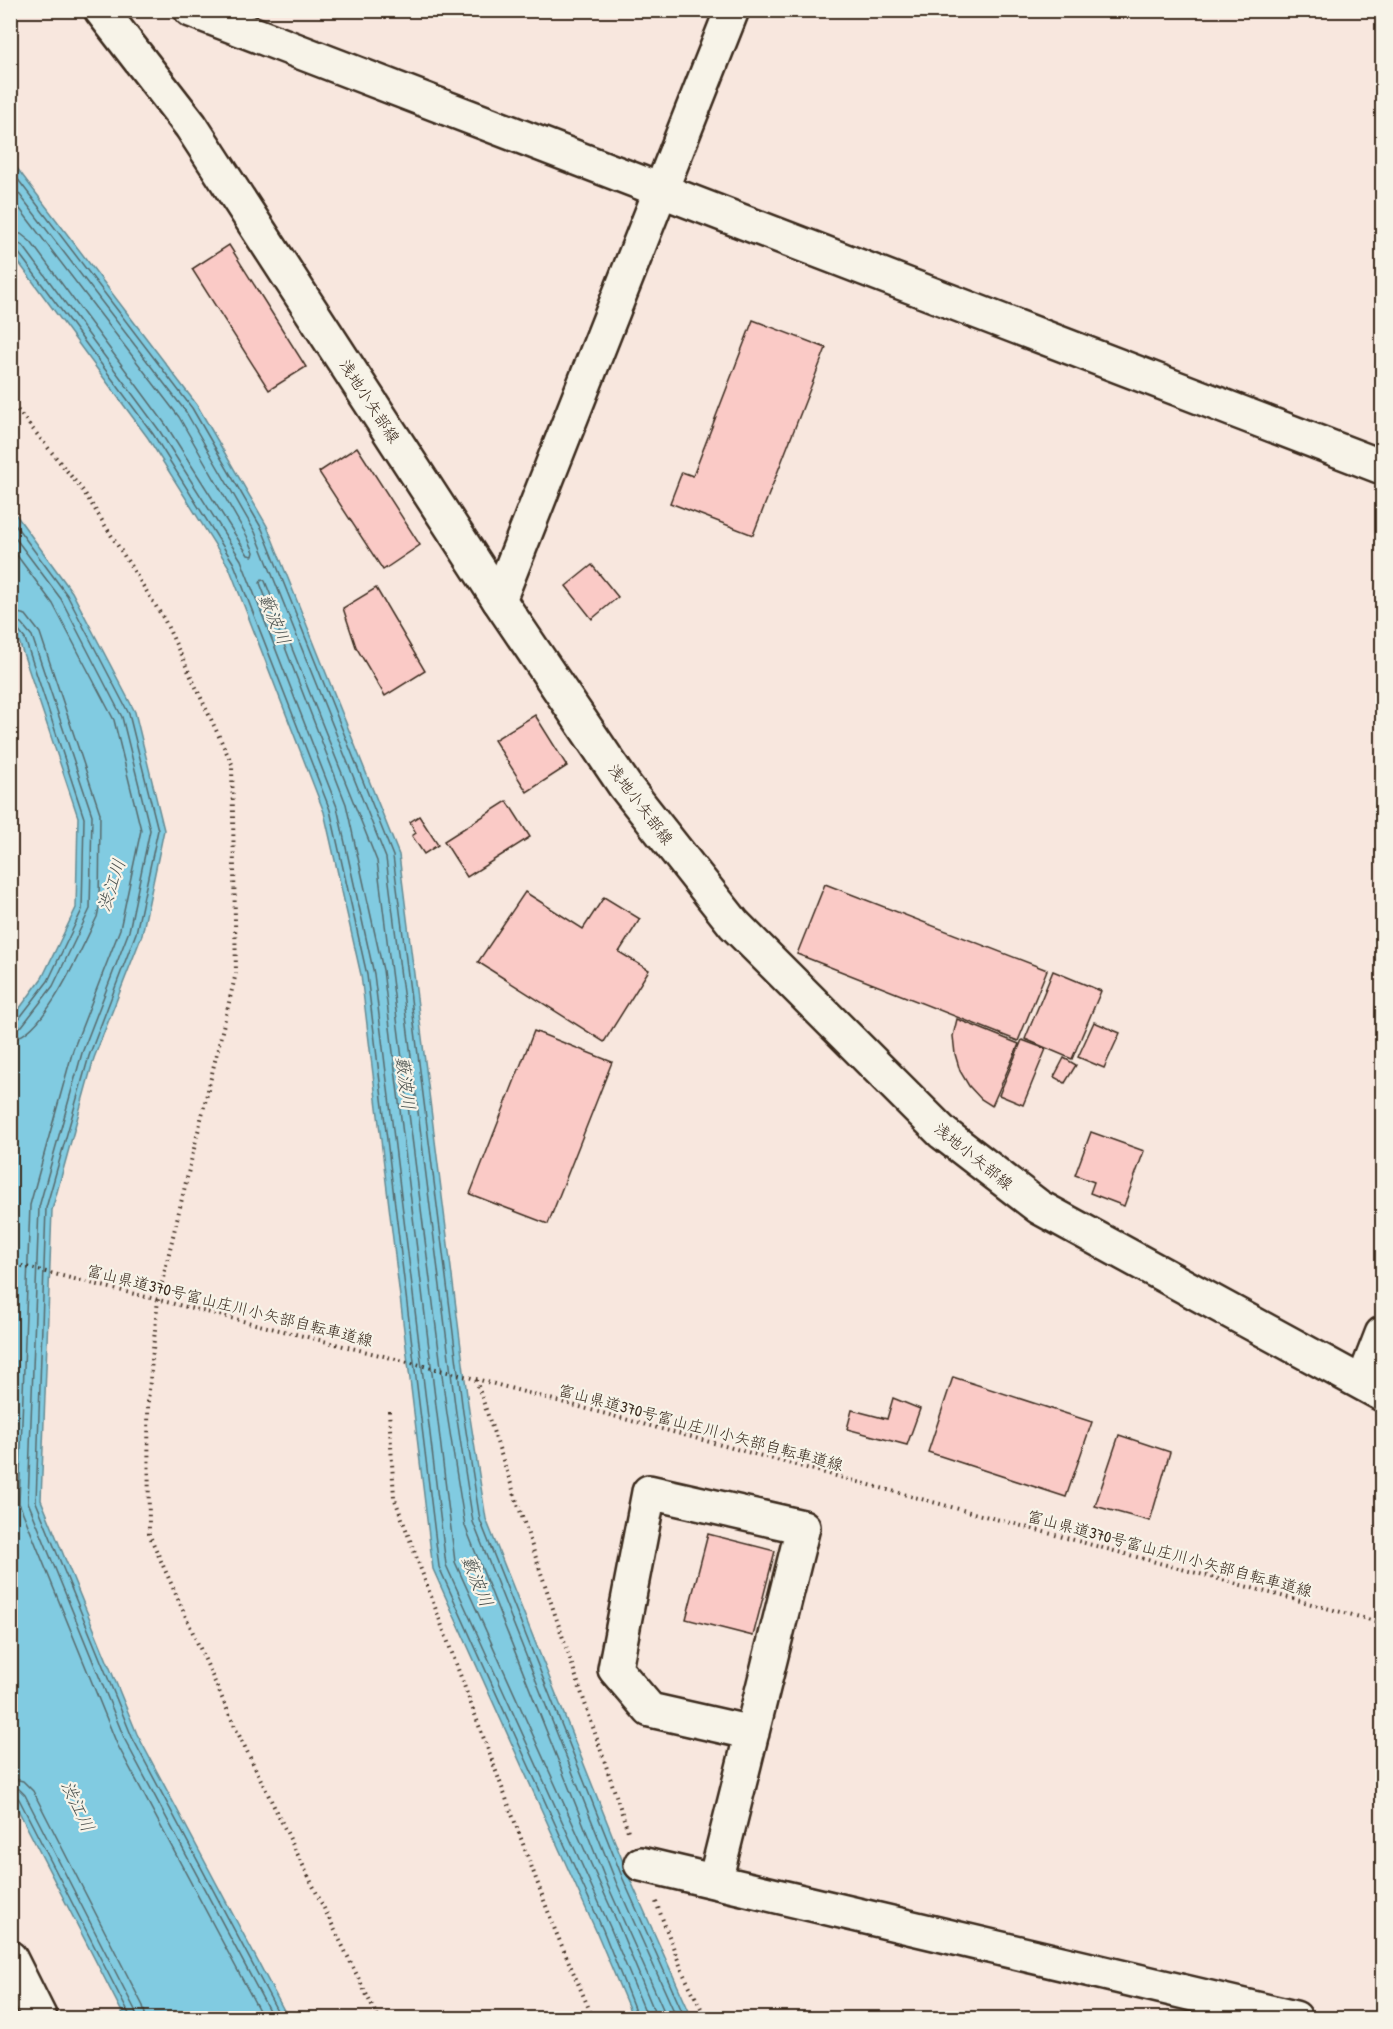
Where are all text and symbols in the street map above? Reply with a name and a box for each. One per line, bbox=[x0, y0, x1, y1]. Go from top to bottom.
street label: 浅地小矢部線 bbox=[335, 355, 405, 447]
water label: 藪波川 bbox=[253, 589, 297, 649]
street label: 浅地小矢部線 bbox=[603, 759, 679, 849]
water label: 渋江川 bbox=[91, 855, 131, 915]
water label: 藪波川 bbox=[390, 1055, 422, 1111]
street label: 浅地小矢部線 bbox=[930, 1117, 1018, 1195]
street label: 富山県道370号富山庄川小矢部自転車道線 bbox=[85, 1259, 375, 1351]
street label: 富山県道370号富山庄川小矢部自転車道線 bbox=[556, 1378, 846, 1476]
street label: 富山県道370号富山庄川小矢部自転車道線 bbox=[1025, 1504, 1315, 1602]
water label: 藪波川 bbox=[456, 1551, 500, 1611]
water label: 渋江川 bbox=[55, 1776, 101, 1836]

